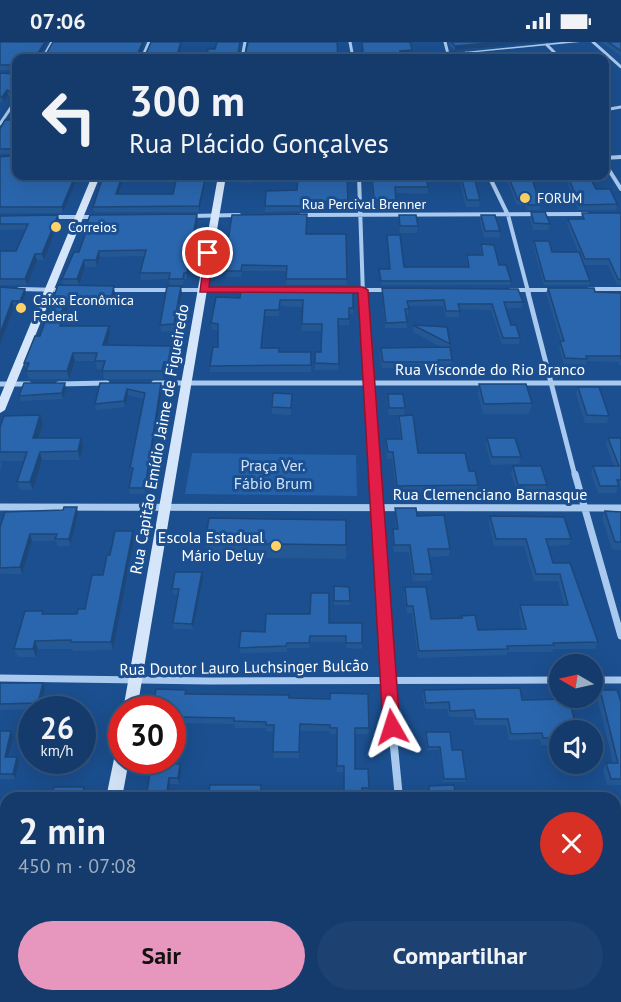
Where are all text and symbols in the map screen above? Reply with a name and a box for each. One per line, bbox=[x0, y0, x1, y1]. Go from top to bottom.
text: 07:06 bbox=[30, 7, 86, 35]
text: 300 m bbox=[129, 73, 245, 128]
icon: left bbox=[30, 78, 108, 156]
text: Rua Plácido Gonçalves bbox=[129, 126, 389, 160]
place label: FORUM bbox=[537, 189, 582, 207]
marker: FORUM bbox=[518, 191, 532, 205]
street label: Rua Percival Brenner bbox=[302, 195, 426, 213]
place label: Correios bbox=[68, 218, 117, 236]
marker: Correios bbox=[49, 220, 63, 234]
pin bbox=[182, 227, 233, 278]
icon: arrive bbox=[191, 236, 224, 269]
place label: Caixa Econômica Federal bbox=[33, 291, 134, 325]
marker: Caixa Econômica Federal bbox=[14, 301, 28, 315]
street label: Rua Capitão Emídio Jaime de Figueiredo bbox=[125, 302, 193, 576]
street label: Rua Visconde do Rio Branco bbox=[395, 359, 585, 379]
park label: Praça Ver. Fábio Brum bbox=[234, 455, 312, 493]
street label: Rua Clemenciano Barnasque bbox=[393, 484, 587, 504]
place label: Escola Estadual Mário Deluy bbox=[158, 527, 265, 565]
marker: Escola Estadual Mário Deluy bbox=[269, 539, 283, 553]
north arrow bbox=[549, 654, 603, 708]
map controls bbox=[549, 654, 603, 774]
street label: Rua Doutor Lauro Luchsinger Bulcão bbox=[119, 655, 369, 679]
position arrow bbox=[360, 695, 424, 759]
speed limit sign: 30 bbox=[108, 696, 186, 774]
text: 26 bbox=[40, 708, 74, 747]
button: sound bbox=[549, 720, 603, 774]
text: km/h bbox=[41, 741, 73, 760]
text: 2 min bbox=[18, 807, 106, 854]
button: close bbox=[540, 812, 603, 875]
text: 450 m · 07:08 bbox=[18, 853, 136, 879]
button: Sair bbox=[18, 921, 305, 990]
button: Compartilhar bbox=[317, 921, 603, 990]

